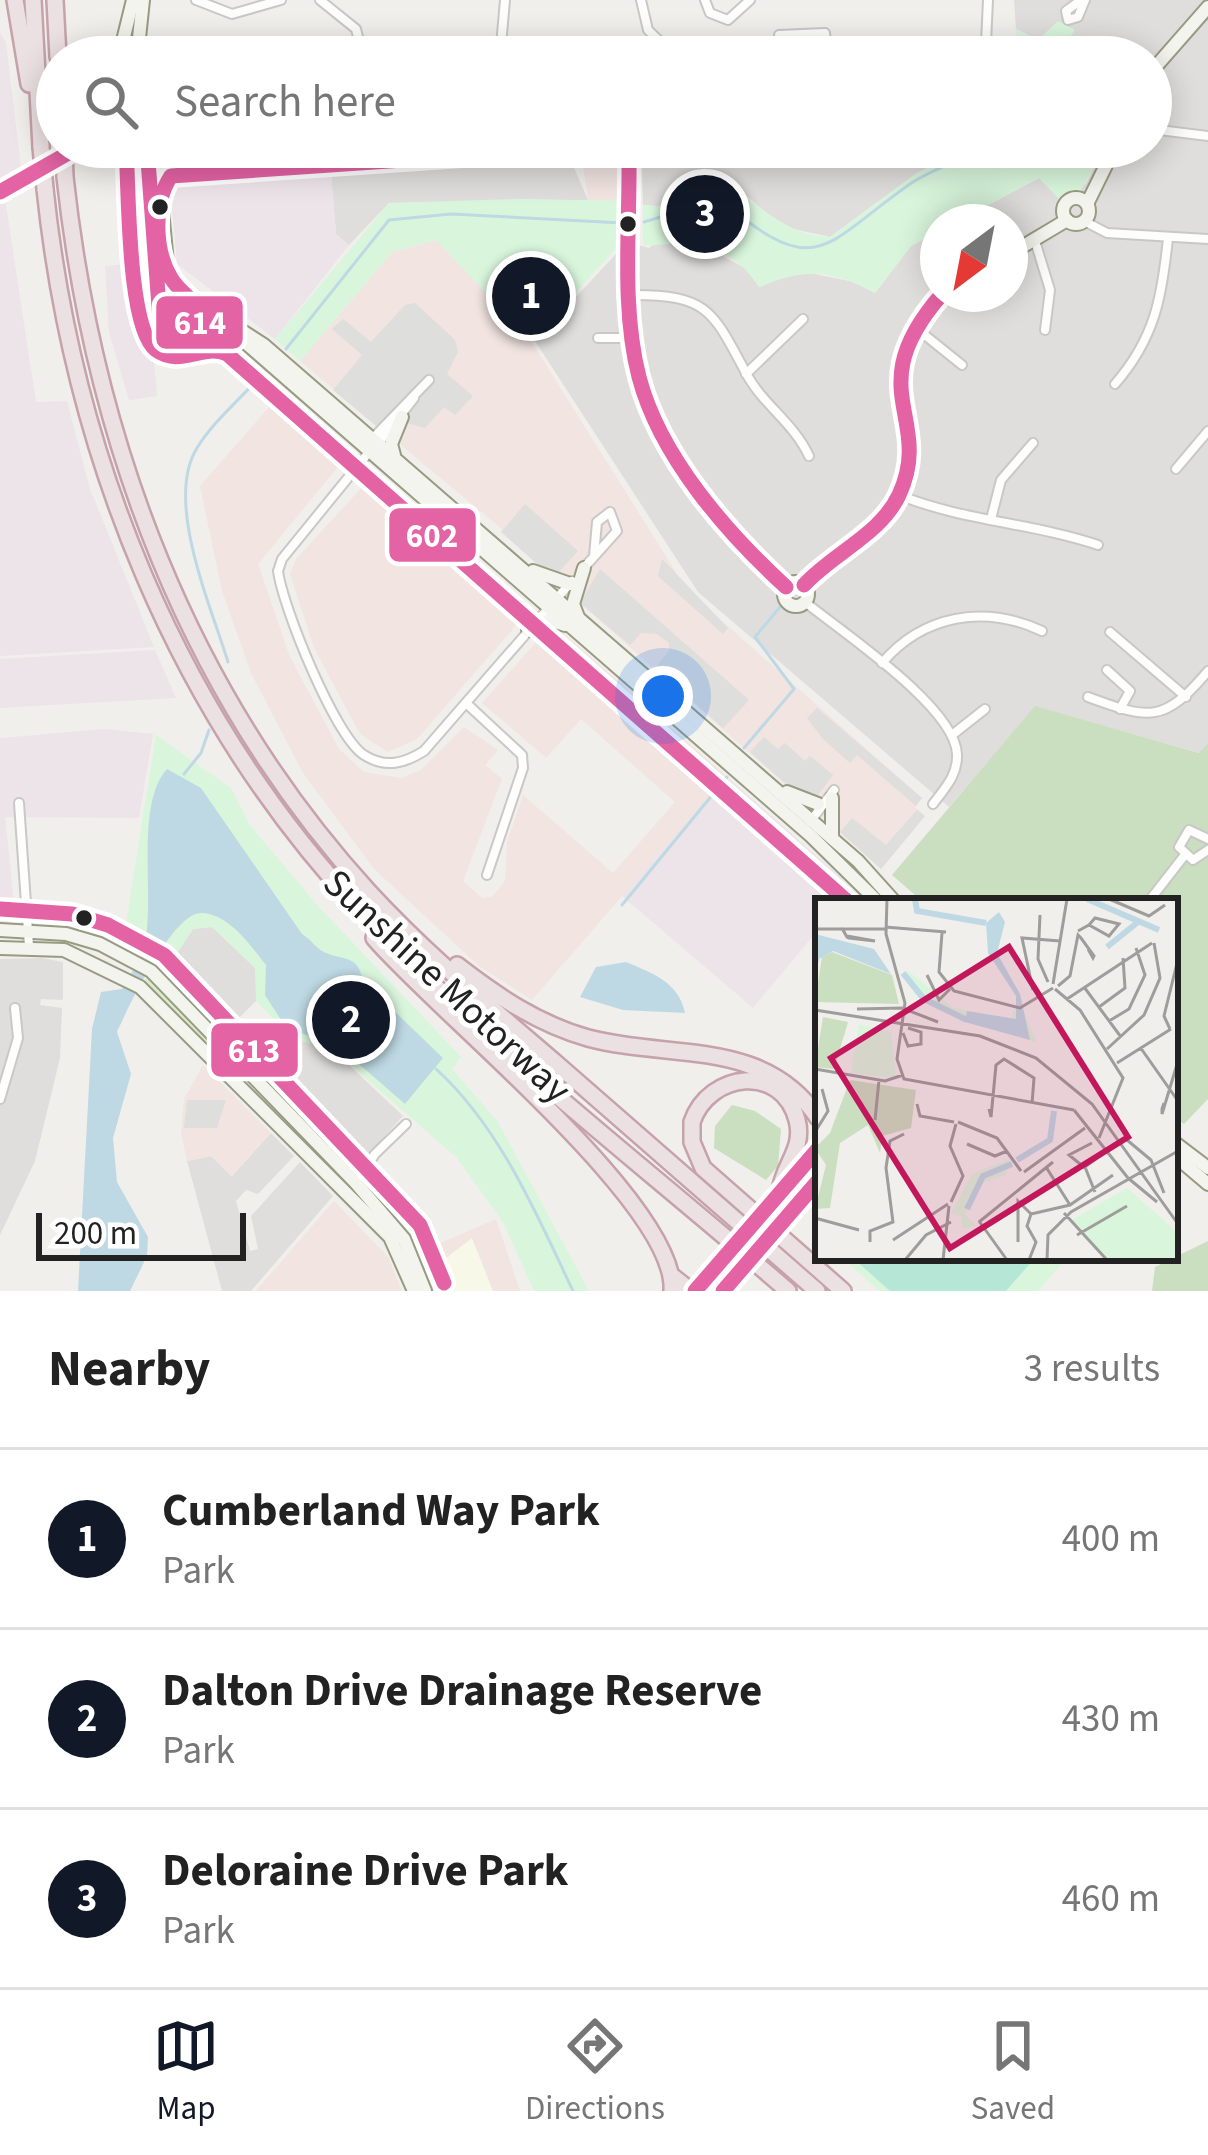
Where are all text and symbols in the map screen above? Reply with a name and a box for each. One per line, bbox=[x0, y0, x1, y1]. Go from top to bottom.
search box bbox=[36, 36, 1172, 168]
icon: search bbox=[78, 69, 144, 135]
text: Search here bbox=[174, 70, 396, 134]
pin: 3 bbox=[666, 169, 744, 259]
unlabelled marker bbox=[149, 196, 171, 218]
north arrow bbox=[920, 204, 1028, 312]
unlabelled marker bbox=[617, 213, 639, 235]
pin: 1 bbox=[492, 251, 570, 341]
line badge: 614 bbox=[154, 294, 245, 351]
text: 614 bbox=[174, 300, 226, 347]
line badge: 602 bbox=[387, 506, 478, 564]
text: 602 bbox=[406, 513, 458, 560]
your location bbox=[633, 666, 693, 726]
street label: Sunshine Motorway bbox=[310, 856, 583, 1117]
inset map bbox=[815, 898, 1178, 1261]
unlabelled marker bbox=[73, 907, 95, 929]
pin: 2 bbox=[312, 975, 390, 1065]
line badge: 613 bbox=[209, 1021, 300, 1079]
text: 613 bbox=[228, 1028, 280, 1075]
scale bar bbox=[36, 1207, 246, 1260]
text: 200 m bbox=[54, 1210, 137, 1257]
text: Nearby bbox=[48, 1333, 210, 1405]
text: 3 results bbox=[1024, 1341, 1160, 1397]
text: Cumberland Way Park bbox=[162, 1479, 600, 1543]
text: 1 bbox=[77, 1511, 97, 1567]
text: 400 m bbox=[1062, 1511, 1160, 1567]
text: Park bbox=[162, 1543, 235, 1599]
text: Dalton Drive Drainage Reserve bbox=[162, 1659, 762, 1723]
text: 2 bbox=[77, 1691, 97, 1747]
text: 430 m bbox=[1062, 1691, 1160, 1747]
text: Park bbox=[162, 1723, 235, 1779]
text: Deloraine Drive Park bbox=[162, 1839, 569, 1903]
text: 3 bbox=[77, 1871, 97, 1927]
text: 460 m bbox=[1062, 1871, 1160, 1927]
text: Park bbox=[162, 1903, 235, 1959]
tab: Map bbox=[153, 2013, 219, 2132]
tab: Directions bbox=[525, 2013, 665, 2132]
tab: Saved bbox=[971, 2013, 1055, 2132]

